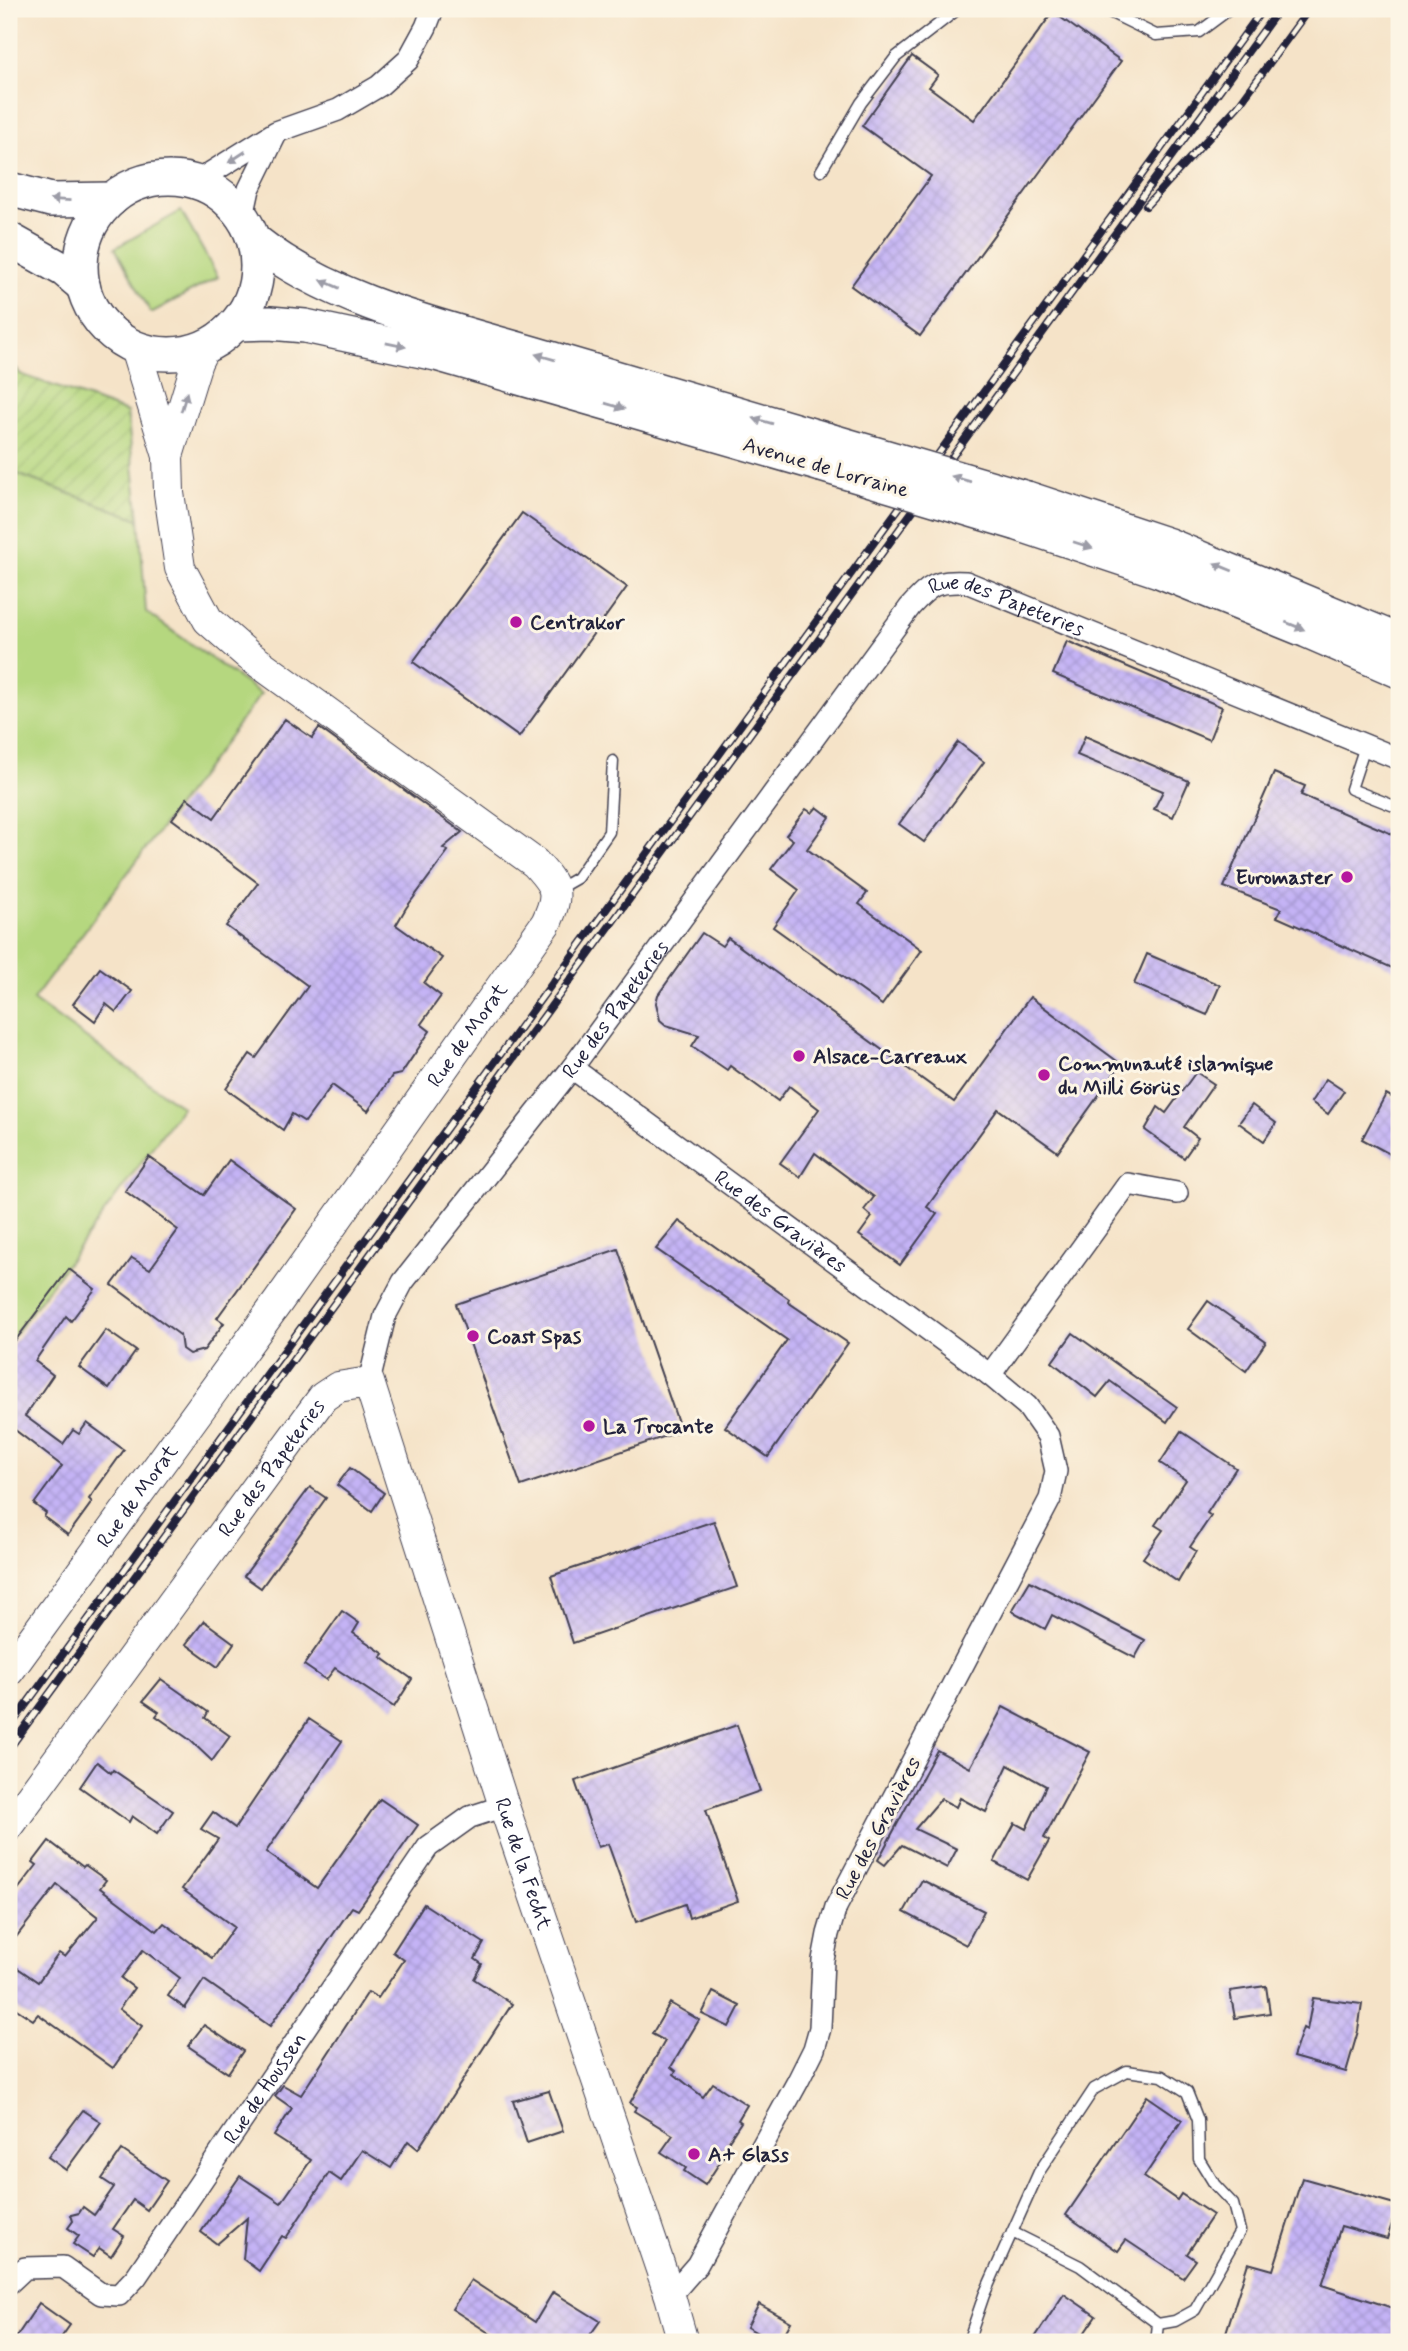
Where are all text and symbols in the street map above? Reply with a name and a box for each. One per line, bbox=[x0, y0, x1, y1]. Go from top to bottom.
one-way arrow bbox=[227, 151, 246, 164]
one-way arrow bbox=[49, 194, 71, 205]
one-way arrow bbox=[319, 279, 340, 290]
one-way arrow bbox=[385, 340, 407, 351]
one-way arrow bbox=[534, 351, 555, 361]
one-way arrow bbox=[180, 391, 190, 412]
one-way arrow bbox=[605, 401, 626, 411]
one-way arrow bbox=[752, 415, 774, 426]
street label: Avenue de Lorraine bbox=[740, 431, 912, 505]
one-way arrow bbox=[950, 473, 971, 483]
one-way arrow bbox=[1072, 541, 1093, 551]
one-way arrow bbox=[1213, 562, 1234, 573]
street label: Rue des Papeteries bbox=[924, 569, 1088, 644]
place label: Centrakor bbox=[530, 609, 626, 637]
marker: Centrakor bbox=[508, 614, 524, 630]
one-way arrow bbox=[1285, 621, 1306, 632]
place label: Euromaster bbox=[1235, 864, 1333, 892]
marker: Euromaster bbox=[1339, 869, 1355, 885]
street label: Rue des Papeteries bbox=[556, 935, 676, 1085]
street label: Rue de Morat bbox=[421, 977, 515, 1093]
place label: Alsace-Carreaux bbox=[813, 1043, 968, 1071]
marker: Alsace-Carreaux bbox=[791, 1048, 807, 1064]
place label: Communauté islamique du Milli Görüs bbox=[1058, 1050, 1274, 1102]
marker: Communauté islamique du Milli Görüs bbox=[1036, 1067, 1052, 1083]
street label: Rue des Gravières bbox=[708, 1164, 852, 1280]
place label: Coast Spas bbox=[487, 1323, 582, 1351]
marker: Coast Spas bbox=[465, 1328, 481, 1344]
street label: Rue des Papeteries bbox=[212, 1394, 332, 1543]
place label: La Trocante bbox=[603, 1413, 714, 1441]
marker: La Trocante bbox=[581, 1418, 597, 1434]
street label: Rue de Morat bbox=[91, 1438, 185, 1554]
street label: Rue des Gravières bbox=[829, 1752, 928, 1905]
street label: Rue de la Fecht bbox=[487, 1795, 558, 1934]
street label: Rue de Houssen bbox=[217, 2027, 313, 2150]
place label: A+ Glass bbox=[708, 2141, 790, 2169]
marker: A+ Glass bbox=[686, 2146, 702, 2162]

